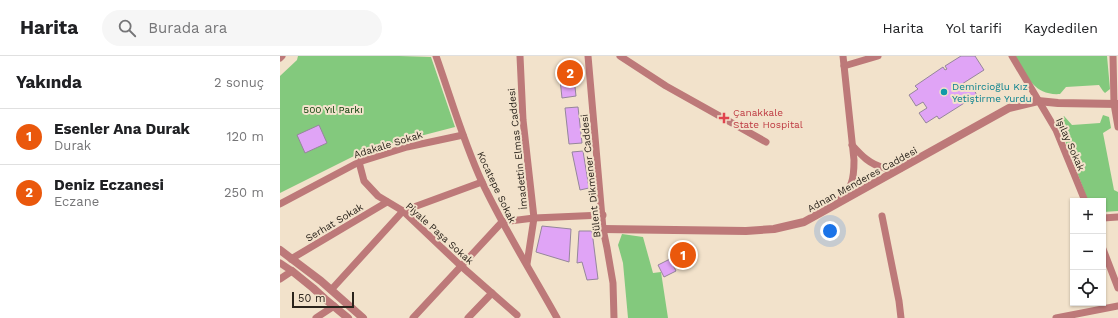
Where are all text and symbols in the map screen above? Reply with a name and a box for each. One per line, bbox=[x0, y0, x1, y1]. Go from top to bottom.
search box bbox=[102, 10, 382, 46]
text: Harita bbox=[20, 16, 78, 39]
icon: search bbox=[116, 17, 138, 39]
text: Burada ara bbox=[148, 19, 227, 37]
text: Harita bbox=[882, 20, 924, 36]
text: Yol tarifi bbox=[946, 20, 1002, 36]
text: Kaydedilen bbox=[1024, 20, 1098, 36]
pin: 2 bbox=[557, 58, 583, 88]
text: Yakında bbox=[16, 72, 82, 92]
text: 2 sonuç bbox=[214, 75, 264, 90]
place label: Demircioğlu Kız Yetiştirme Yurdu bbox=[952, 81, 1032, 104]
marker: Demircioğlu Kız Yetiştirme Yurdu bbox=[939, 87, 949, 97]
street label: İmadettin Elmas Caddesi bbox=[506, 88, 529, 210]
park label: 500 Yıl Parkı bbox=[303, 104, 363, 115]
place label: Çanakkale State Hospital bbox=[733, 107, 803, 130]
marker: Çanakkale State Hospital bbox=[718, 112, 730, 124]
street label: Bülent Dikmener Caddesi bbox=[579, 114, 602, 238]
street label: Işılay Sokak bbox=[1054, 116, 1087, 173]
text: Esenler Ana Durak bbox=[54, 120, 190, 138]
text: 1 bbox=[26, 129, 32, 144]
text: 120 m bbox=[226, 129, 264, 144]
street label: Adakale Sokak bbox=[352, 129, 424, 160]
text: Durak bbox=[54, 138, 91, 153]
street label: Adnan Menderes Caddesi bbox=[805, 145, 919, 214]
street label: Kocatepe Sokak bbox=[475, 150, 518, 225]
text: Deniz Eczanesi bbox=[54, 176, 164, 194]
text: 2 bbox=[25, 185, 33, 200]
text: 250 m bbox=[224, 185, 264, 200]
text: Eczane bbox=[54, 194, 99, 209]
map controls bbox=[1070, 198, 1106, 306]
button: + bbox=[1070, 198, 1106, 234]
street label: Piyale Paşa Sokak bbox=[404, 200, 476, 267]
street label: Serhat Sokak bbox=[304, 201, 365, 244]
your location bbox=[820, 221, 840, 241]
button: − bbox=[1070, 234, 1106, 270]
pin: 1 bbox=[670, 240, 696, 270]
button: locate bbox=[1070, 270, 1106, 306]
scale bar bbox=[292, 290, 354, 309]
text: 50 m bbox=[298, 292, 325, 305]

